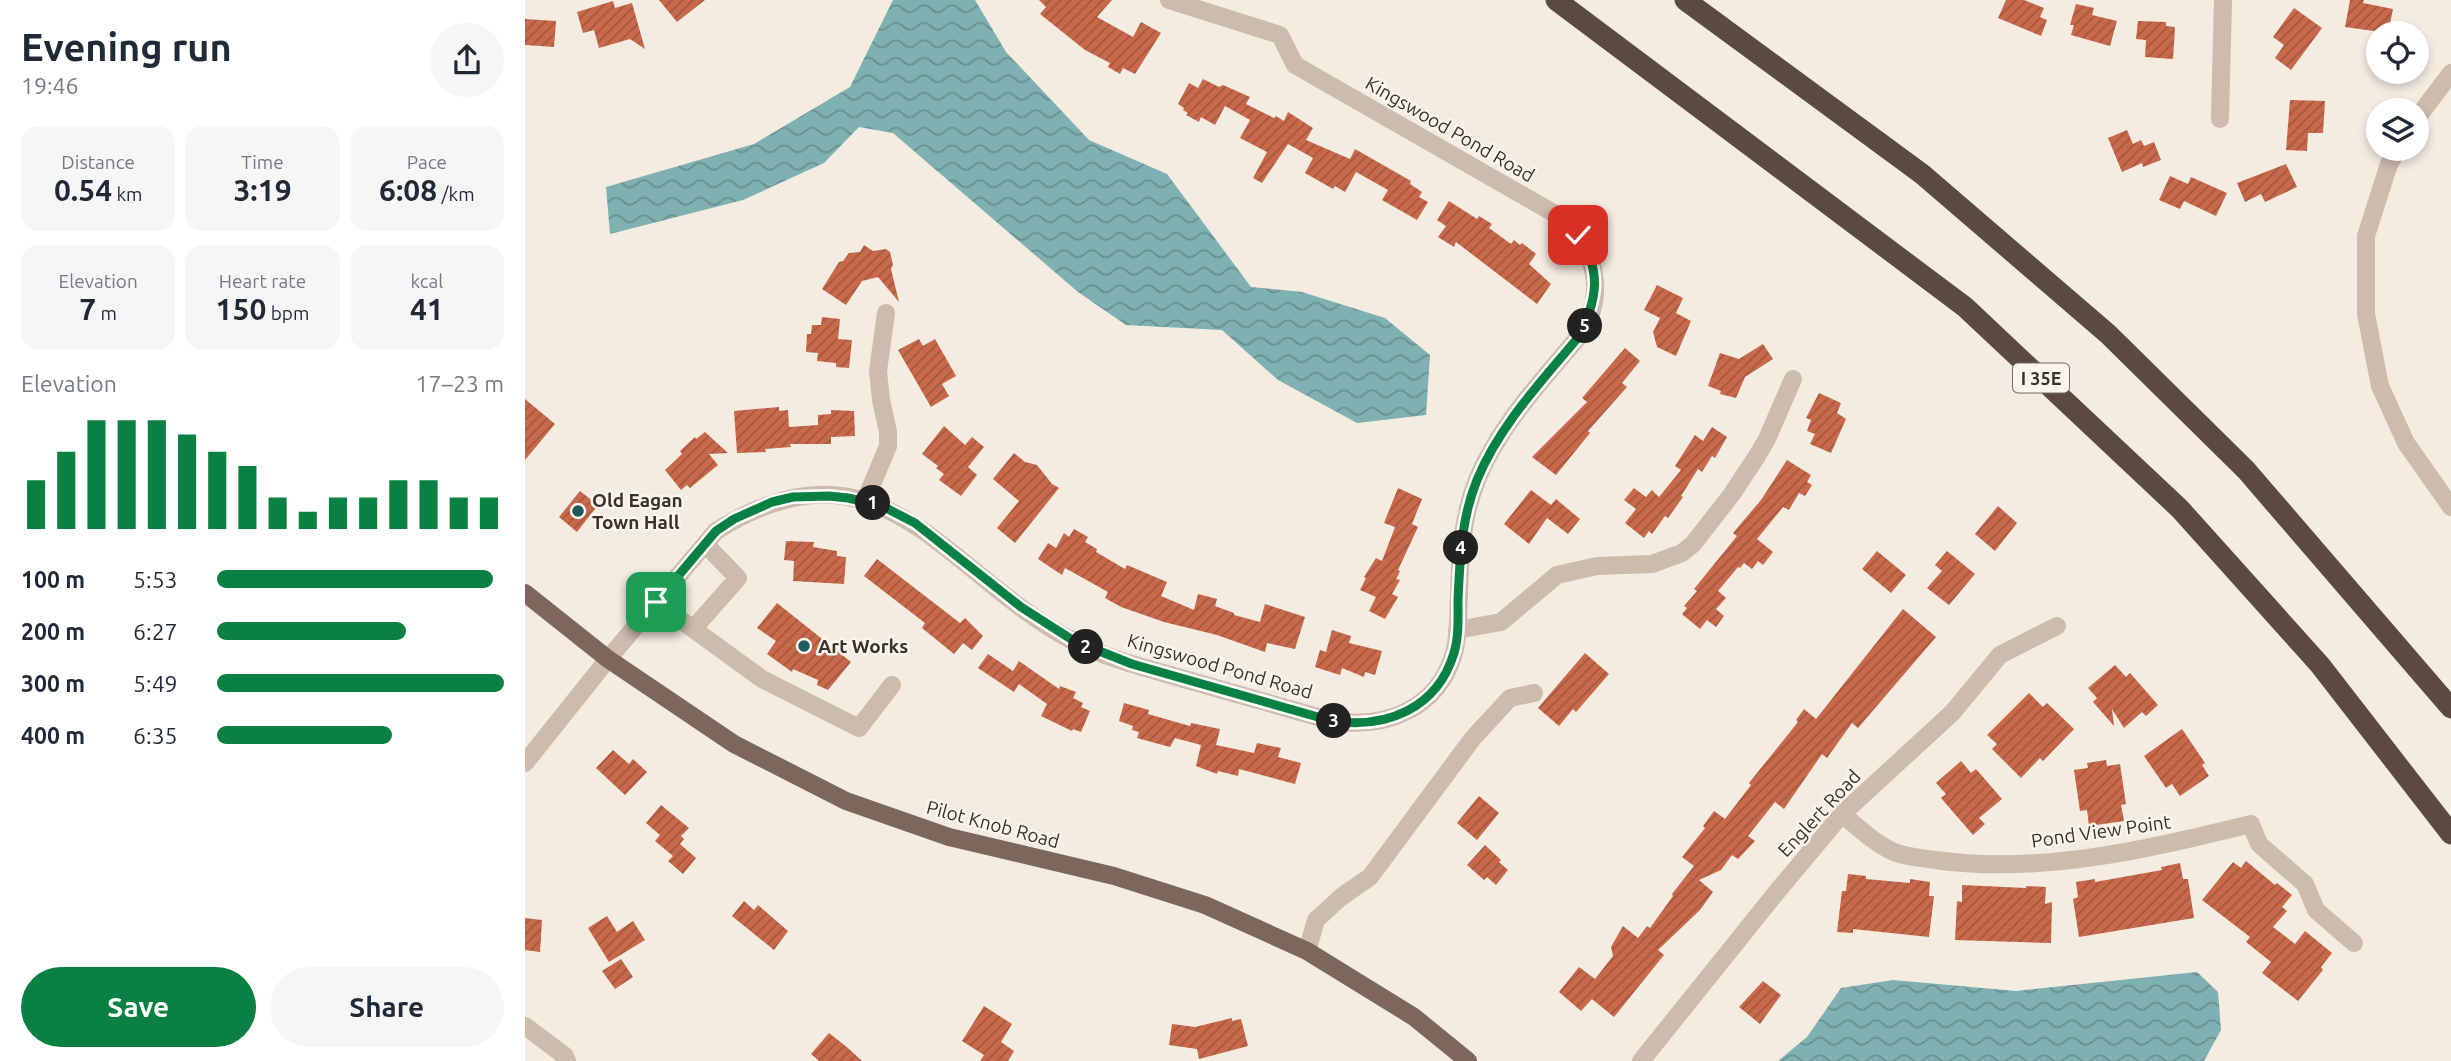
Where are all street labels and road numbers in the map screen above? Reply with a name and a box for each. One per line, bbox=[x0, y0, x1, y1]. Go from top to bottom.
street label: Kingswood Pond Road bbox=[1362, 72, 1538, 186]
road number: I 35E bbox=[2013, 364, 2069, 392]
street label: Kingswood Pond Road bbox=[1125, 629, 1315, 703]
street label: Englert Road bbox=[1773, 765, 1865, 861]
street label: Pilot Knob Road bbox=[924, 796, 1062, 852]
street label: Pond View Point bbox=[2030, 810, 2173, 852]

